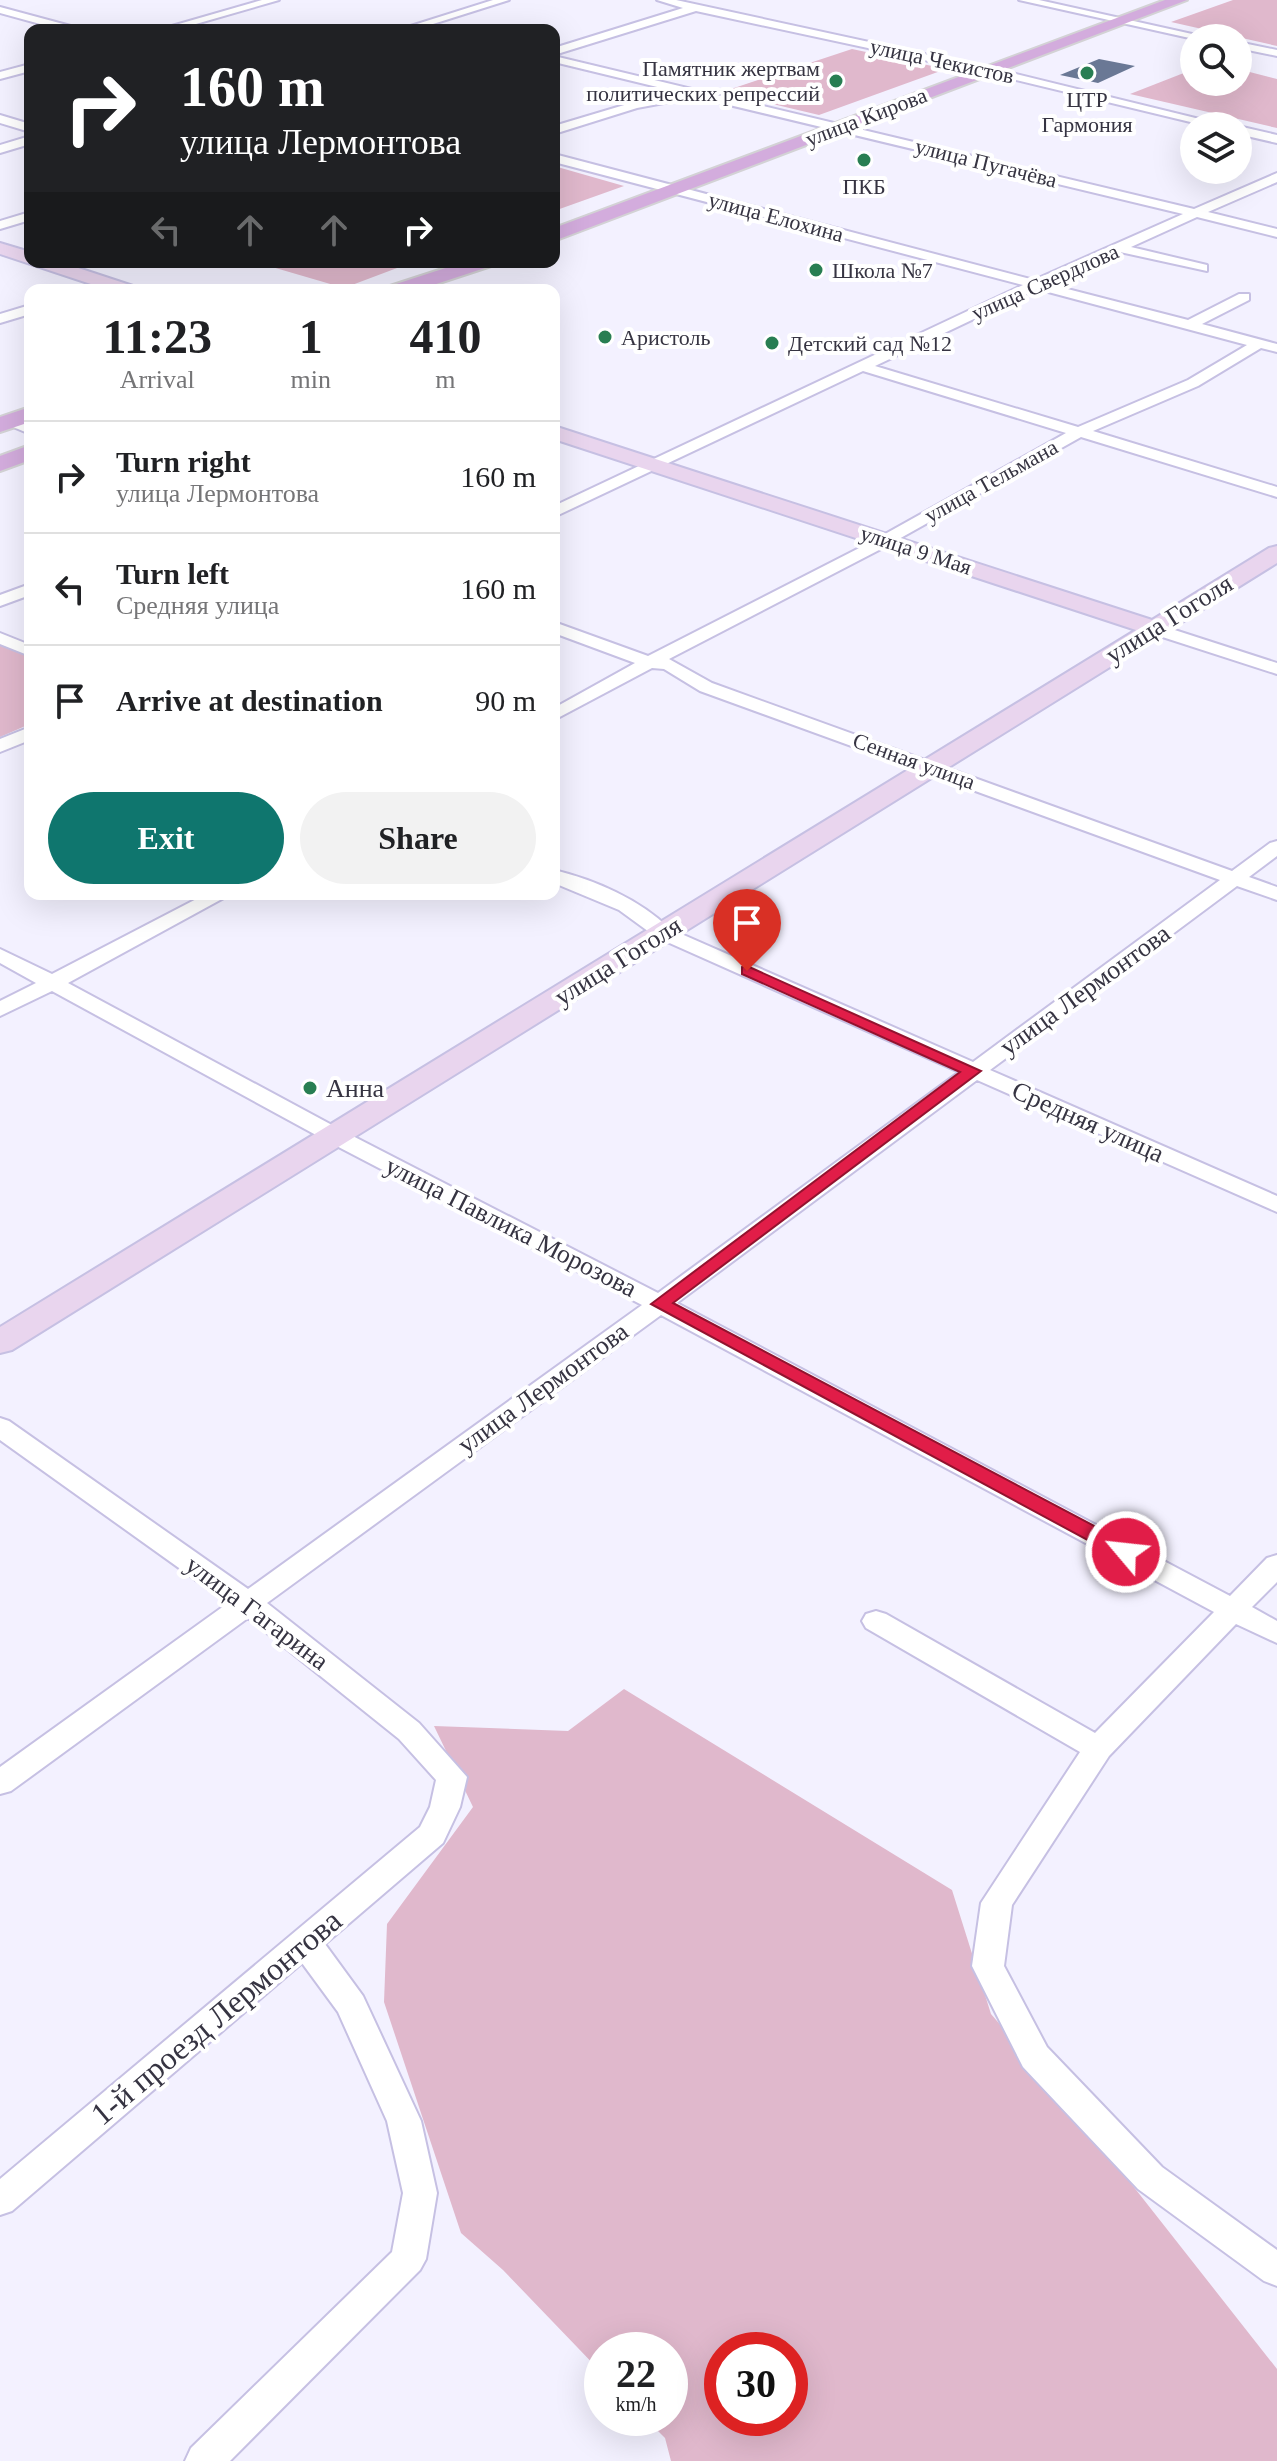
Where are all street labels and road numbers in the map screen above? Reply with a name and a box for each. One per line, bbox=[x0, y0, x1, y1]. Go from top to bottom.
street label: улица Чекистов bbox=[868, 34, 1016, 88]
street label: улица Кирова bbox=[802, 82, 931, 152]
street label: улица Пугачёва bbox=[912, 133, 1060, 193]
street label: улица Елохина bbox=[706, 187, 847, 247]
street label: улица Свердлова bbox=[968, 238, 1123, 326]
street label: улица Тельмана bbox=[920, 434, 1062, 528]
street label: улица 9 Мая bbox=[857, 520, 975, 580]
street label: улица Гоголя bbox=[1100, 569, 1238, 669]
street label: Сенная улица bbox=[850, 727, 979, 795]
street label: улица Гоголя bbox=[549, 911, 687, 1011]
street label: улица Лермонтова bbox=[994, 918, 1176, 1061]
street label: Средняя улица bbox=[1008, 1076, 1169, 1169]
street label: улица Павлика Морозова bbox=[380, 1151, 642, 1303]
street label: улица Лермонтова bbox=[452, 1316, 634, 1459]
street label: улица Гагарина bbox=[180, 1550, 334, 1676]
street label: 1-й проезд Лермонтова bbox=[84, 1902, 348, 2132]

